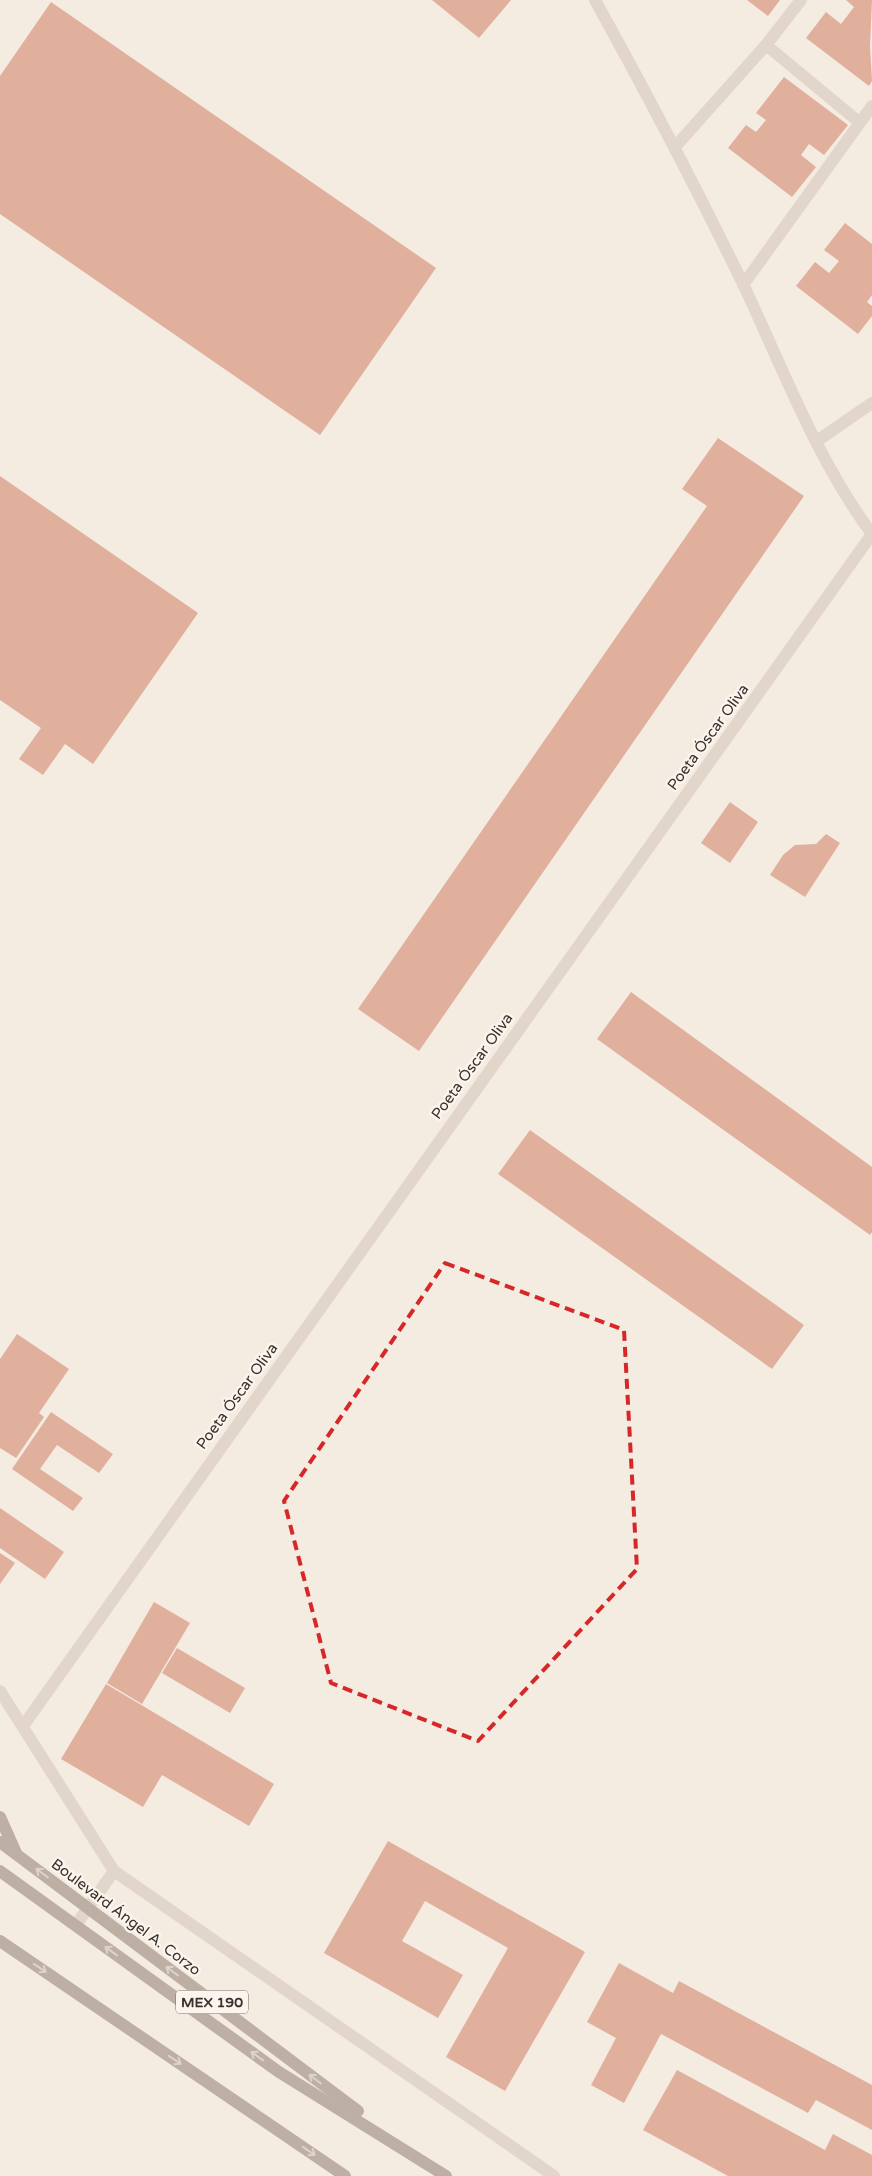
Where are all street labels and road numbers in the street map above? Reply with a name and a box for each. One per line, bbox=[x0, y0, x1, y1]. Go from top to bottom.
street label: Poeta Óscar Oliva bbox=[663, 680, 753, 794]
street label: Poeta Óscar Oliva bbox=[427, 1009, 517, 1123]
street label: Poeta Óscar Oliva bbox=[192, 1339, 282, 1453]
street label: Boulevard Ángel A. Corzo bbox=[48, 1855, 204, 1979]
road number: MEX 190 bbox=[176, 1990, 248, 2014]

